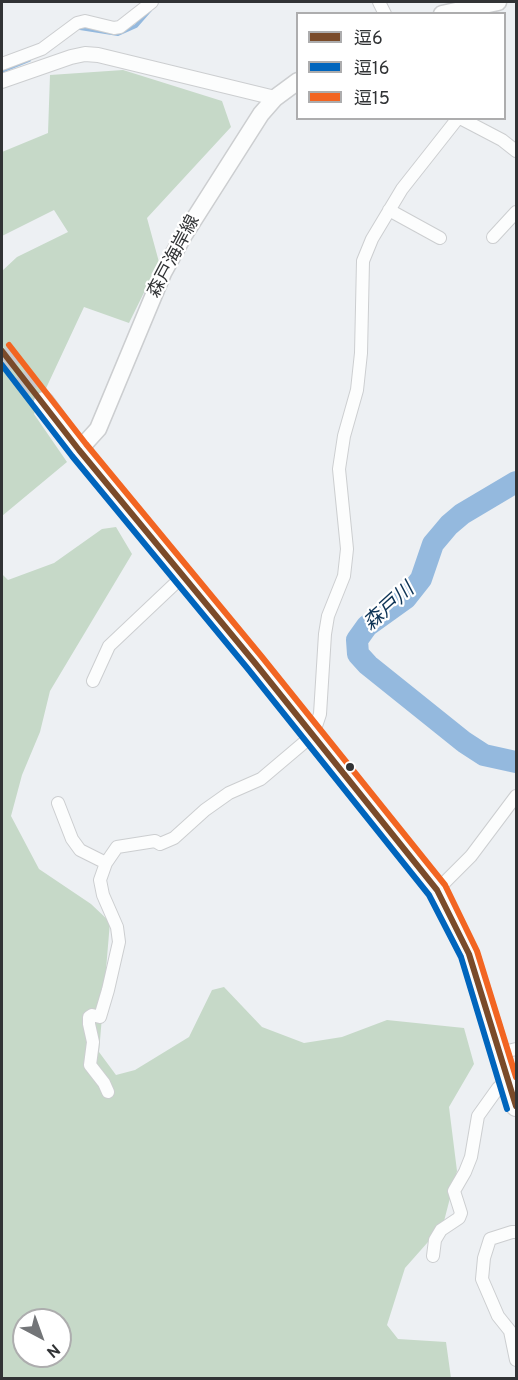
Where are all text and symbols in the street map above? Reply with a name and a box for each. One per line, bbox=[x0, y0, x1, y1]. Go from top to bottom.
legend bbox=[296, 12, 506, 120]
text: 逗6 bbox=[354, 28, 383, 51]
text: 逗16 bbox=[354, 58, 389, 81]
text: 逗15 bbox=[354, 88, 390, 111]
street label: 森戸海岸線 bbox=[144, 212, 206, 302]
water label: 森戸川 bbox=[360, 579, 420, 637]
unlabelled marker bbox=[344, 761, 356, 773]
north arrow bbox=[12, 1308, 72, 1368]
text: N bbox=[42, 1339, 63, 1361]

